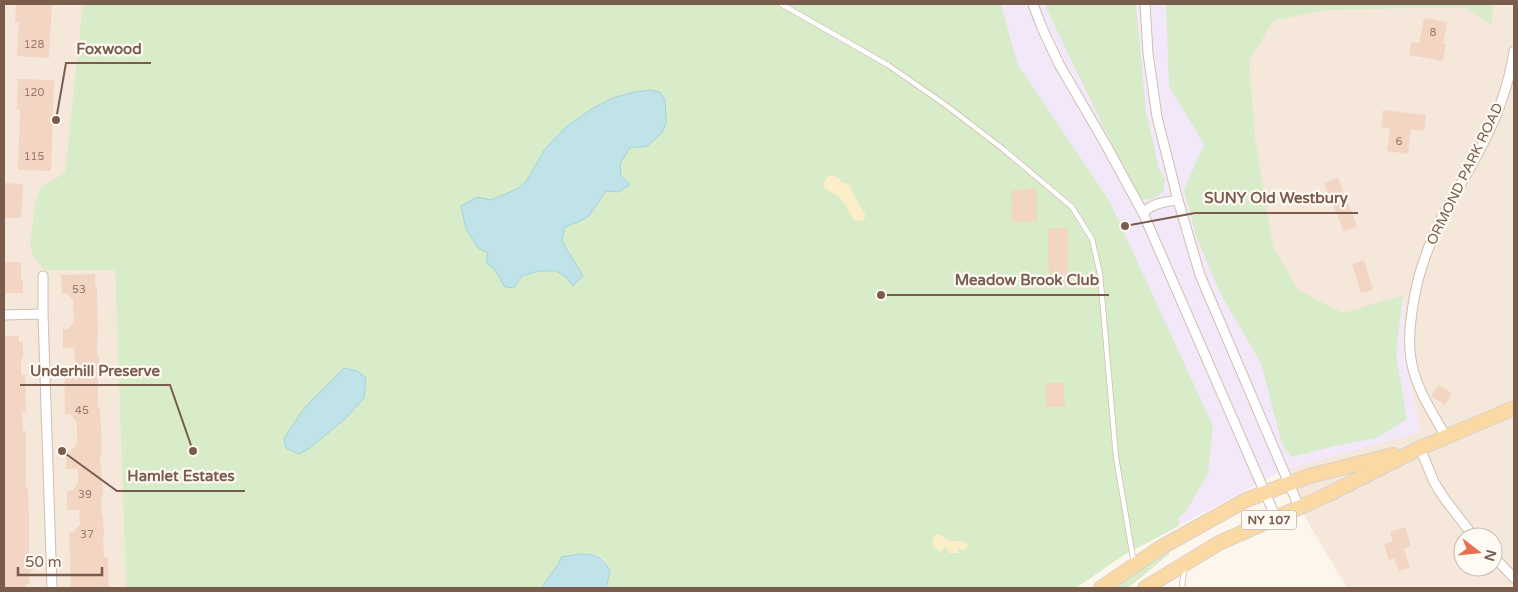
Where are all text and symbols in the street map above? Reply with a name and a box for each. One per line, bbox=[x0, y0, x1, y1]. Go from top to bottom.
house number: 8 bbox=[1430, 26, 1437, 39]
callout: Foxwood bbox=[66, 33, 151, 63]
house number: 128 bbox=[24, 38, 44, 51]
text: Foxwood bbox=[76, 40, 142, 58]
house number: 120 bbox=[24, 86, 44, 99]
street label: ORMOND PARK ROAD bbox=[1423, 100, 1507, 248]
house number: 6 bbox=[1396, 135, 1403, 148]
house number: 115 bbox=[24, 150, 44, 163]
callout: SUNY Old Westbury bbox=[1195, 183, 1358, 213]
text: SUNY Old Westbury bbox=[1204, 189, 1348, 208]
callout: Meadow Brook Club bbox=[945, 265, 1109, 295]
text: Meadow Brook Club bbox=[955, 271, 1100, 289]
house number: 53 bbox=[72, 283, 86, 296]
callout: Underhill Preserve bbox=[20, 355, 170, 385]
text: Underhill Preserve bbox=[30, 362, 160, 380]
house number: 45 bbox=[75, 404, 89, 417]
callout: Hamlet Estates bbox=[117, 461, 245, 491]
text: Hamlet Estates bbox=[127, 467, 235, 485]
house number: 39 bbox=[78, 488, 92, 501]
road number: NY 107 bbox=[1242, 510, 1296, 530]
north arrow bbox=[1453, 527, 1503, 577]
house number: 37 bbox=[80, 528, 94, 541]
scale bar bbox=[18, 544, 101, 576]
text: N bbox=[1480, 548, 1500, 563]
text: 50 m bbox=[25, 553, 62, 571]

